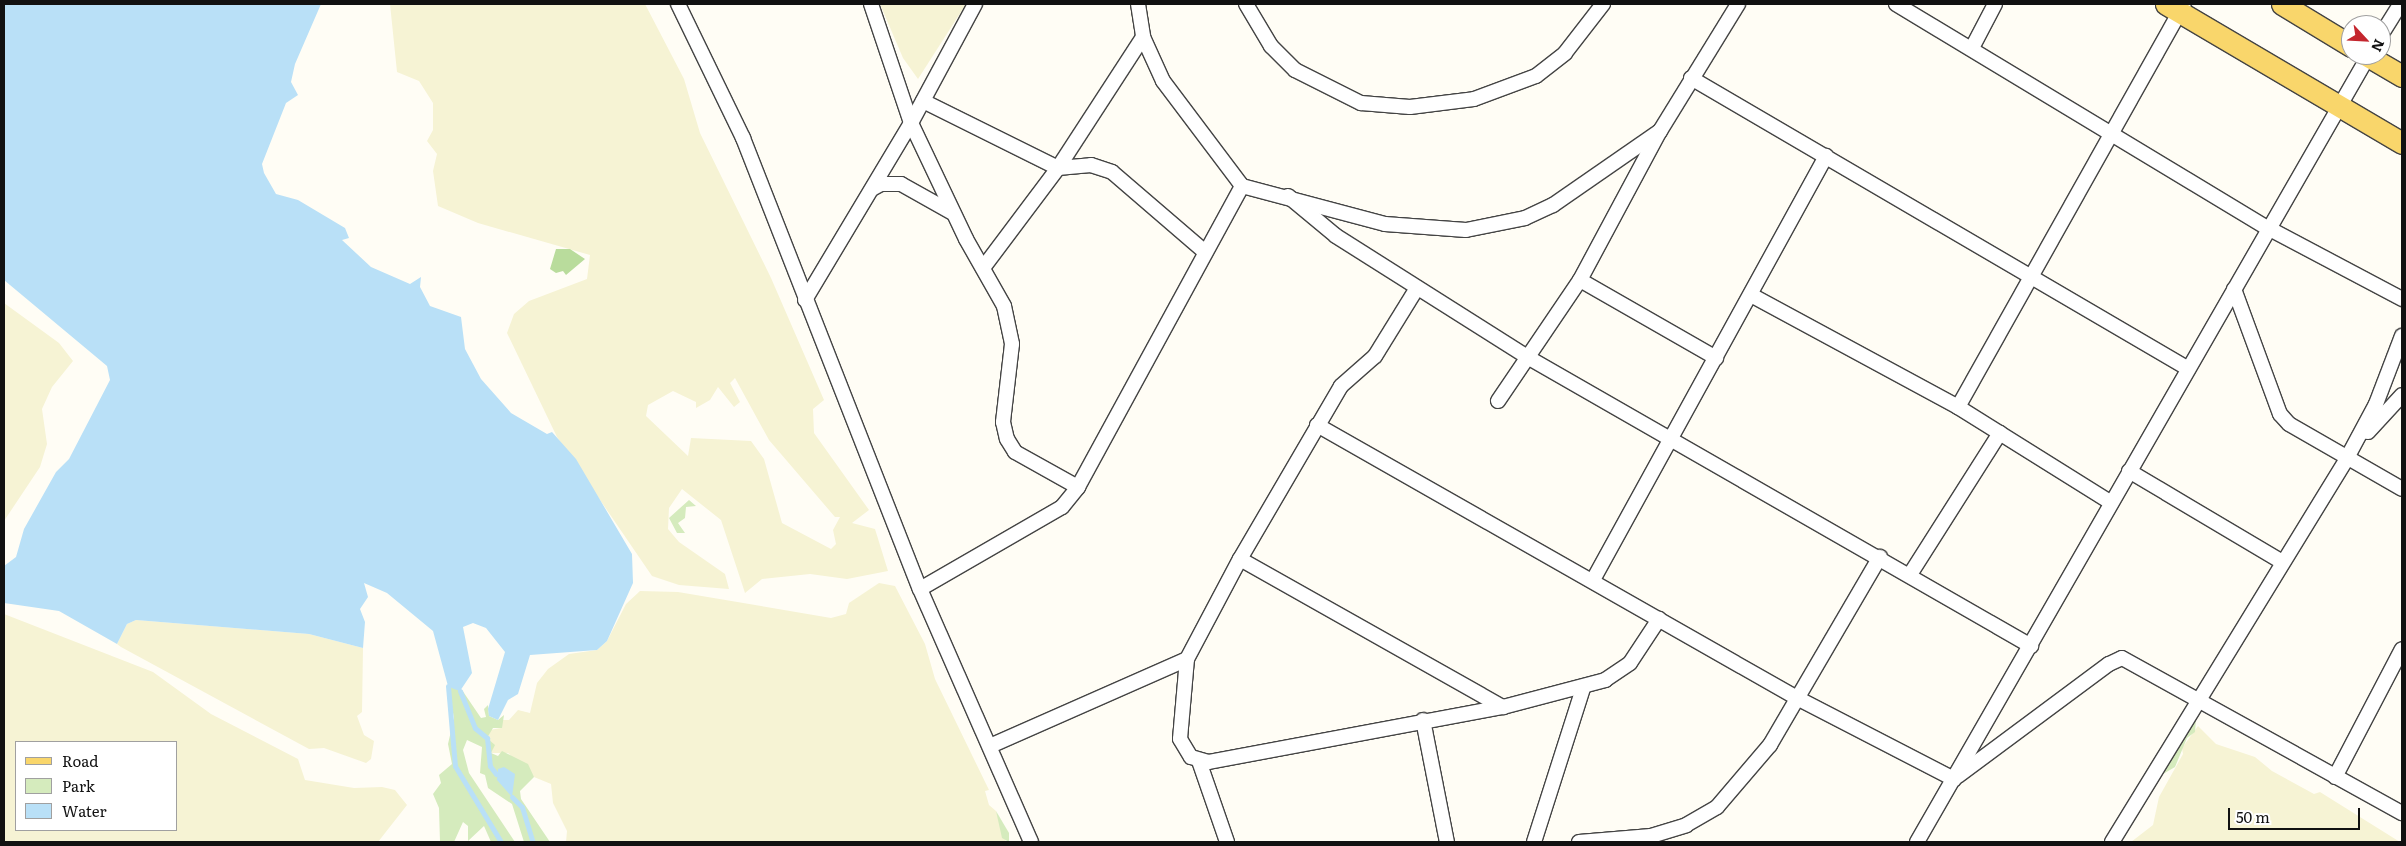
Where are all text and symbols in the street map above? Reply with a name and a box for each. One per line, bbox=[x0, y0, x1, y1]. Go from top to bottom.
north arrow bbox=[2341, 15, 2391, 65]
text: N bbox=[2367, 36, 2390, 55]
legend bbox=[15, 741, 178, 831]
text: Road bbox=[62, 749, 98, 772]
text: Park bbox=[62, 774, 95, 797]
scale bar bbox=[2231, 798, 2364, 830]
text: Water bbox=[62, 799, 107, 822]
text: 50 m bbox=[2236, 805, 2270, 828]

